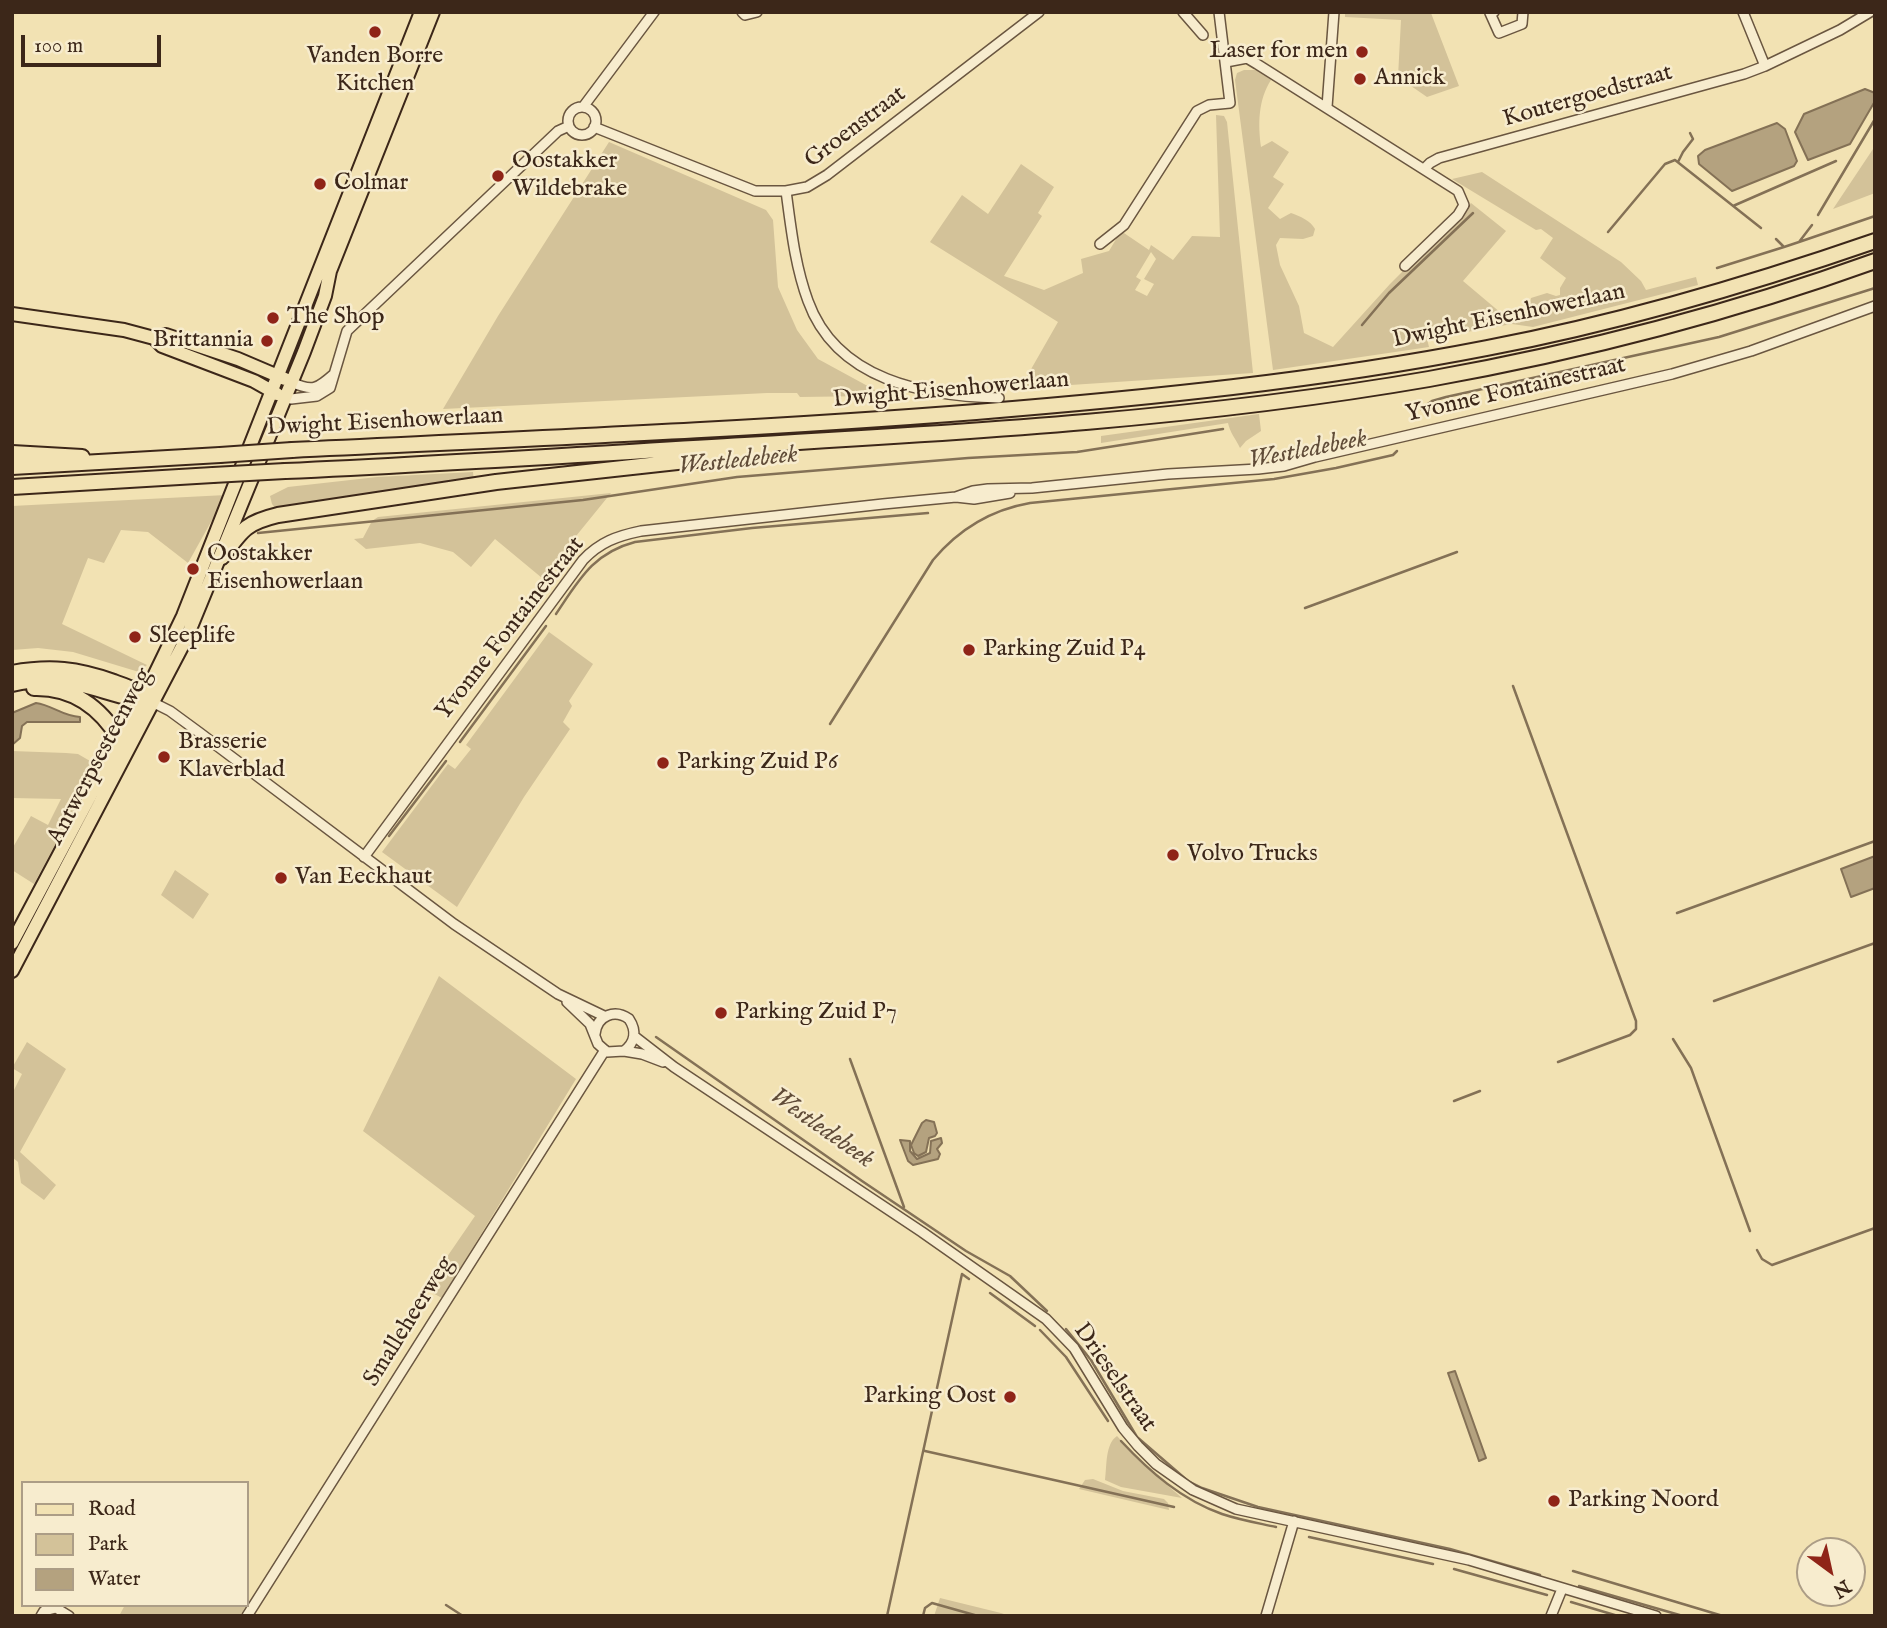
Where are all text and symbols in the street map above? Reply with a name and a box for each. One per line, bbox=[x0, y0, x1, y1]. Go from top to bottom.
scale bar bbox=[24, 21, 164, 65]
marker: Vanden Borre Kitchen bbox=[367, 24, 383, 40]
text: 100 m bbox=[34, 33, 83, 60]
place label: Laser for men bbox=[1209, 38, 1348, 66]
place label: Vanden Borre Kitchen bbox=[307, 43, 443, 99]
marker: Laser for men bbox=[1354, 44, 1370, 60]
street label: Koutergoedstraat bbox=[1500, 59, 1676, 135]
place label: Annick bbox=[1374, 65, 1445, 93]
marker: Annick bbox=[1352, 71, 1368, 87]
street label: Groenstraat bbox=[800, 81, 912, 175]
place label: Oostakker Wildebrake bbox=[512, 148, 627, 204]
marker: Oostakker Wildebrake bbox=[490, 168, 506, 184]
place label: Colmar bbox=[334, 170, 408, 198]
marker: Colmar bbox=[312, 176, 328, 192]
street label: Dwight Eisenhowerlaan bbox=[1390, 278, 1628, 356]
place label: The Shop bbox=[287, 304, 384, 332]
marker: The Shop bbox=[265, 310, 281, 326]
place label: Brittannia bbox=[153, 327, 253, 355]
marker: Brittannia bbox=[259, 333, 275, 349]
street label: Yvonne Fontainestraat bbox=[1403, 352, 1629, 430]
street label: Dwight Eisenhowerlaan bbox=[832, 366, 1070, 416]
street label: Dwight Eisenhowerlaan bbox=[266, 402, 504, 444]
water label: Westledebeek bbox=[1246, 424, 1370, 478]
water label: Westledebeek bbox=[677, 440, 799, 484]
street label: Yvonne Fontainestraat bbox=[430, 532, 592, 726]
place label: Oostakker Eisenhowerlaan bbox=[207, 541, 363, 597]
marker: Oostakker Eisenhowerlaan bbox=[185, 561, 201, 577]
place label: Sleeplife bbox=[149, 623, 235, 651]
marker: Sleeplife bbox=[127, 629, 143, 645]
place label: Parking Zuid P4 bbox=[983, 636, 1145, 664]
marker: Parking Zuid P4 bbox=[961, 642, 977, 658]
street label: Antwerpsesteenweg bbox=[42, 664, 160, 850]
place label: Brasserie Klaverblad bbox=[178, 729, 285, 785]
marker: Brasserie Klaverblad bbox=[156, 749, 172, 765]
place label: Parking Zuid P6 bbox=[677, 749, 838, 777]
marker: Parking Zuid P6 bbox=[655, 755, 671, 771]
place label: Volvo Trucks bbox=[1187, 841, 1318, 869]
marker: Volvo Trucks bbox=[1165, 847, 1181, 863]
place label: Van Eeckhaut bbox=[295, 864, 432, 892]
marker: Van Eeckhaut bbox=[273, 870, 289, 886]
place label: Parking Zuid P7 bbox=[735, 999, 897, 1027]
marker: Parking Zuid P7 bbox=[713, 1005, 729, 1021]
water label: Westledebeek bbox=[763, 1082, 879, 1176]
street label: Smalleheerweg bbox=[358, 1251, 462, 1393]
street label: Drieselstraat bbox=[1066, 1318, 1162, 1438]
place label: Parking Oost bbox=[863, 1383, 996, 1411]
marker: Parking Oost bbox=[1002, 1389, 1018, 1405]
legend bbox=[21, 1481, 248, 1607]
place label: Parking Noord bbox=[1568, 1487, 1719, 1515]
marker: Parking Noord bbox=[1546, 1493, 1562, 1509]
text: Road bbox=[88, 1496, 135, 1523]
text: Park bbox=[88, 1531, 128, 1558]
north arrow bbox=[1796, 1537, 1866, 1607]
text: Water bbox=[88, 1566, 140, 1593]
text: N bbox=[1828, 1573, 1855, 1602]

